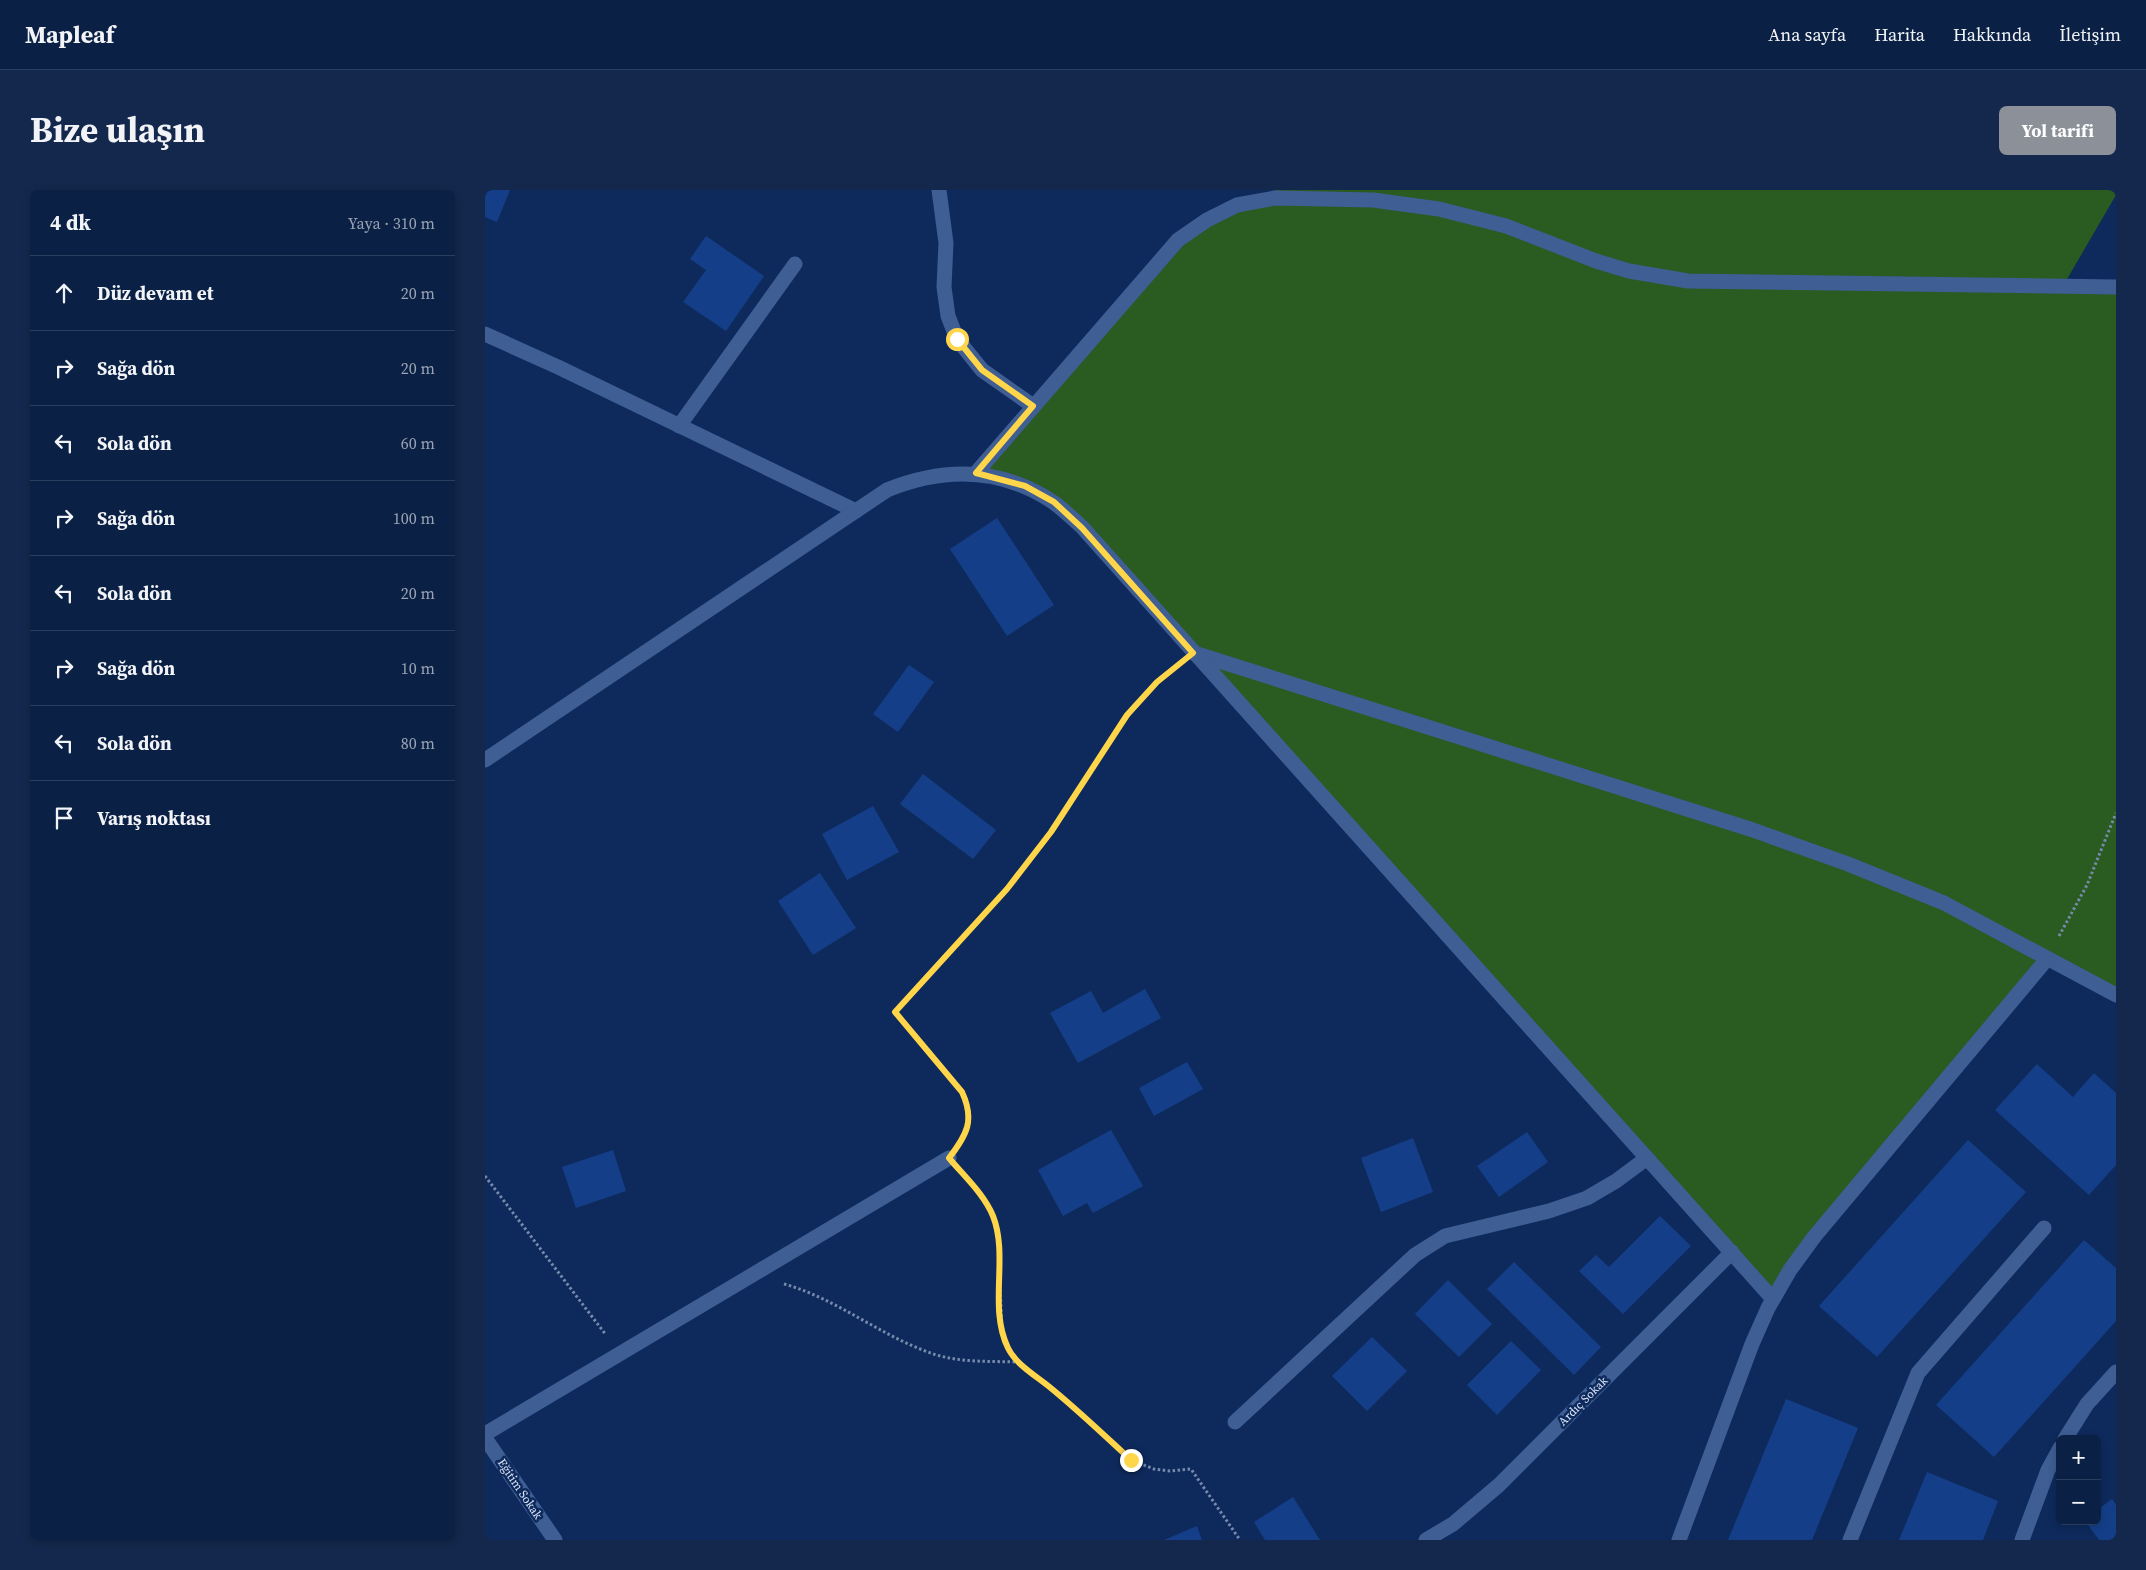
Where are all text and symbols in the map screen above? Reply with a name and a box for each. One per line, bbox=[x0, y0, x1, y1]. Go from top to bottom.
text: Mapleaf bbox=[25, 18, 115, 51]
text: Ana sayfa bbox=[1768, 22, 1846, 47]
text: Harita bbox=[1874, 22, 1925, 47]
text: Hakkında bbox=[1953, 22, 2031, 47]
text: İletişim bbox=[2059, 22, 2121, 47]
text: Bize ulaşın bbox=[30, 106, 205, 154]
button: Yol tarifi bbox=[1999, 106, 2116, 155]
text: 4 dk bbox=[50, 208, 91, 237]
text: Yaya · 310 m bbox=[348, 212, 435, 234]
icon: ahead bbox=[50, 279, 78, 307]
text: Düz devam et bbox=[97, 280, 214, 306]
text: 20 m bbox=[401, 282, 435, 304]
route start bbox=[946, 328, 969, 351]
icon: right bbox=[50, 354, 78, 382]
text: Sağa dön bbox=[97, 355, 175, 381]
text: 20 m bbox=[401, 357, 435, 379]
icon: left bbox=[50, 429, 78, 457]
text: Sola dön bbox=[97, 430, 172, 456]
text: 60 m bbox=[401, 432, 435, 454]
icon: right bbox=[50, 504, 78, 532]
text: Sağa dön bbox=[97, 505, 175, 531]
text: 100 m bbox=[393, 507, 435, 529]
icon: left bbox=[50, 579, 78, 607]
text: Sola dön bbox=[97, 580, 172, 606]
text: 20 m bbox=[401, 582, 435, 604]
icon: right bbox=[50, 654, 78, 682]
text: Sağa dön bbox=[97, 655, 175, 681]
text: 10 m bbox=[401, 657, 435, 679]
icon: left bbox=[50, 729, 78, 757]
text: Sola dön bbox=[97, 730, 172, 756]
text: 80 m bbox=[401, 732, 435, 754]
icon: arrive bbox=[50, 804, 78, 832]
text: Varış noktası bbox=[97, 805, 211, 831]
street label: Ardıç Sokak bbox=[1555, 1372, 1612, 1429]
map controls bbox=[2056, 1435, 2101, 1525]
button: + bbox=[2056, 1435, 2101, 1480]
route end bbox=[1120, 1449, 1143, 1472]
street label: Eğitim Sokak bbox=[494, 1456, 546, 1523]
button: − bbox=[2056, 1480, 2101, 1525]

